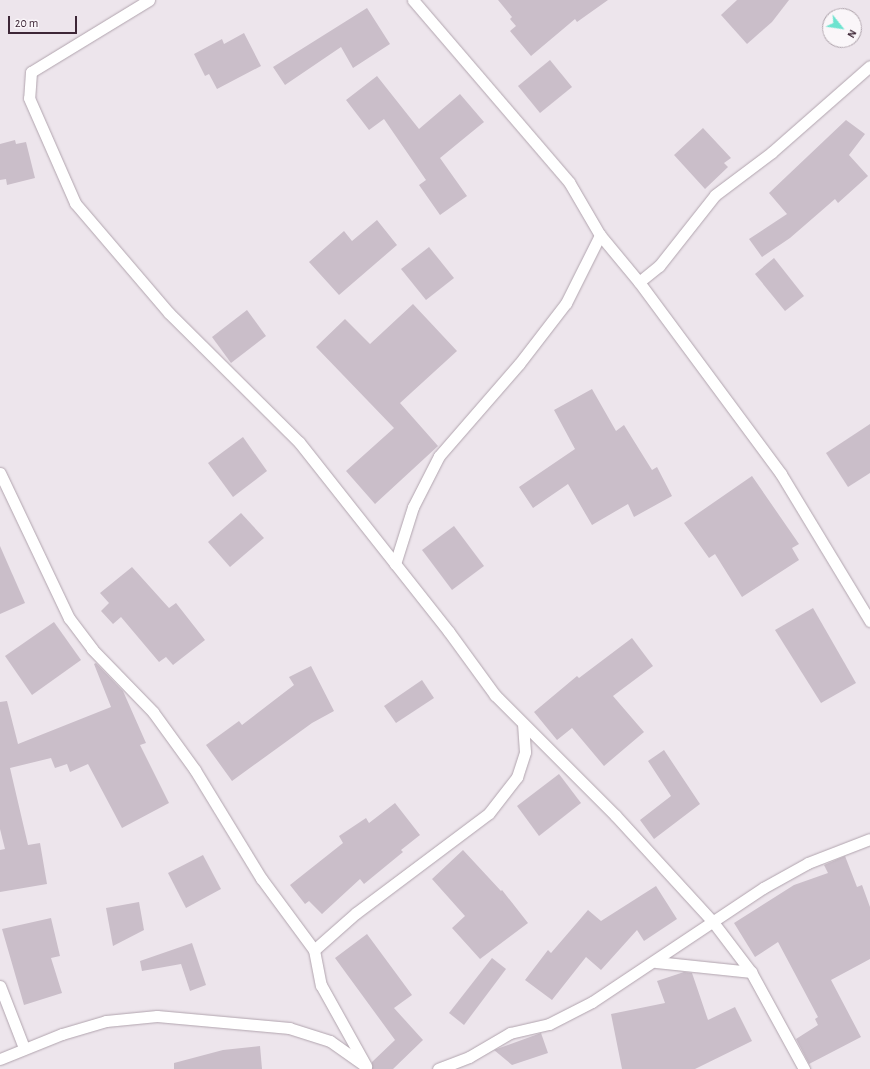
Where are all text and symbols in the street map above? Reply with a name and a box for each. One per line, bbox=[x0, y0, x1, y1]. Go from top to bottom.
scale bar bbox=[10, 8, 79, 34]
north arrow bbox=[822, 8, 862, 48]
text: 20 m bbox=[15, 17, 38, 29]
text: N bbox=[845, 28, 859, 40]

